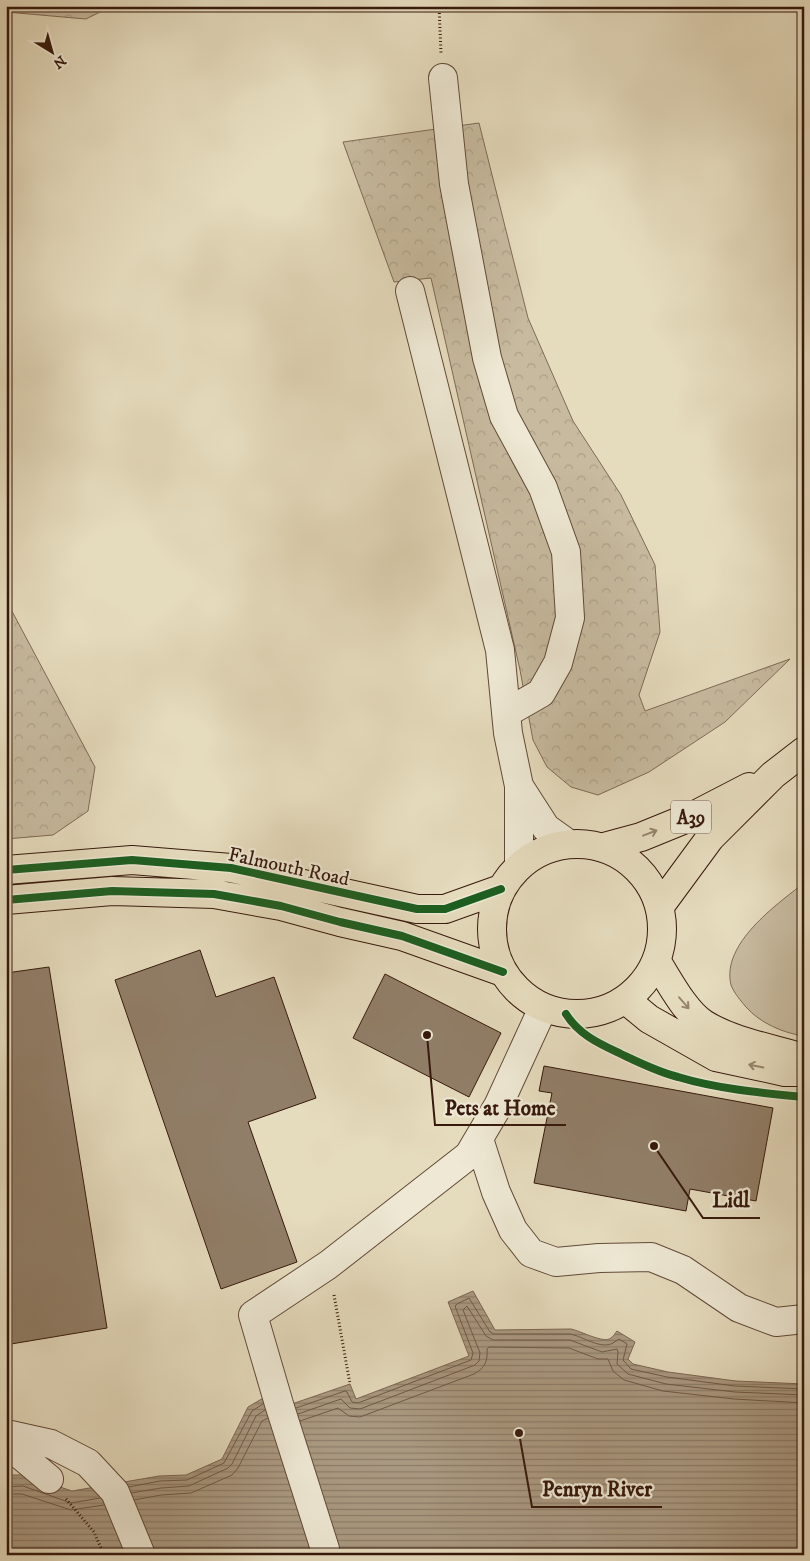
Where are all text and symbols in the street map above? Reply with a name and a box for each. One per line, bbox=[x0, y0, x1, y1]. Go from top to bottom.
north arrow bbox=[28, 28, 78, 78]
text: N bbox=[49, 51, 69, 73]
road number: A39 bbox=[671, 800, 711, 834]
one-way arrow bbox=[642, 828, 657, 837]
street label: Falmouth Road bbox=[226, 842, 352, 892]
one-way arrow bbox=[678, 996, 690, 1009]
one-way arrow bbox=[748, 1061, 764, 1070]
callout: Pets at Home bbox=[435, 1089, 566, 1125]
text: Pets at Home bbox=[445, 1096, 556, 1122]
callout: Lidl bbox=[703, 1182, 760, 1218]
text: Lidl bbox=[712, 1188, 750, 1214]
callout: Penryn River bbox=[532, 1471, 662, 1507]
text: Penryn River bbox=[542, 1477, 653, 1503]

